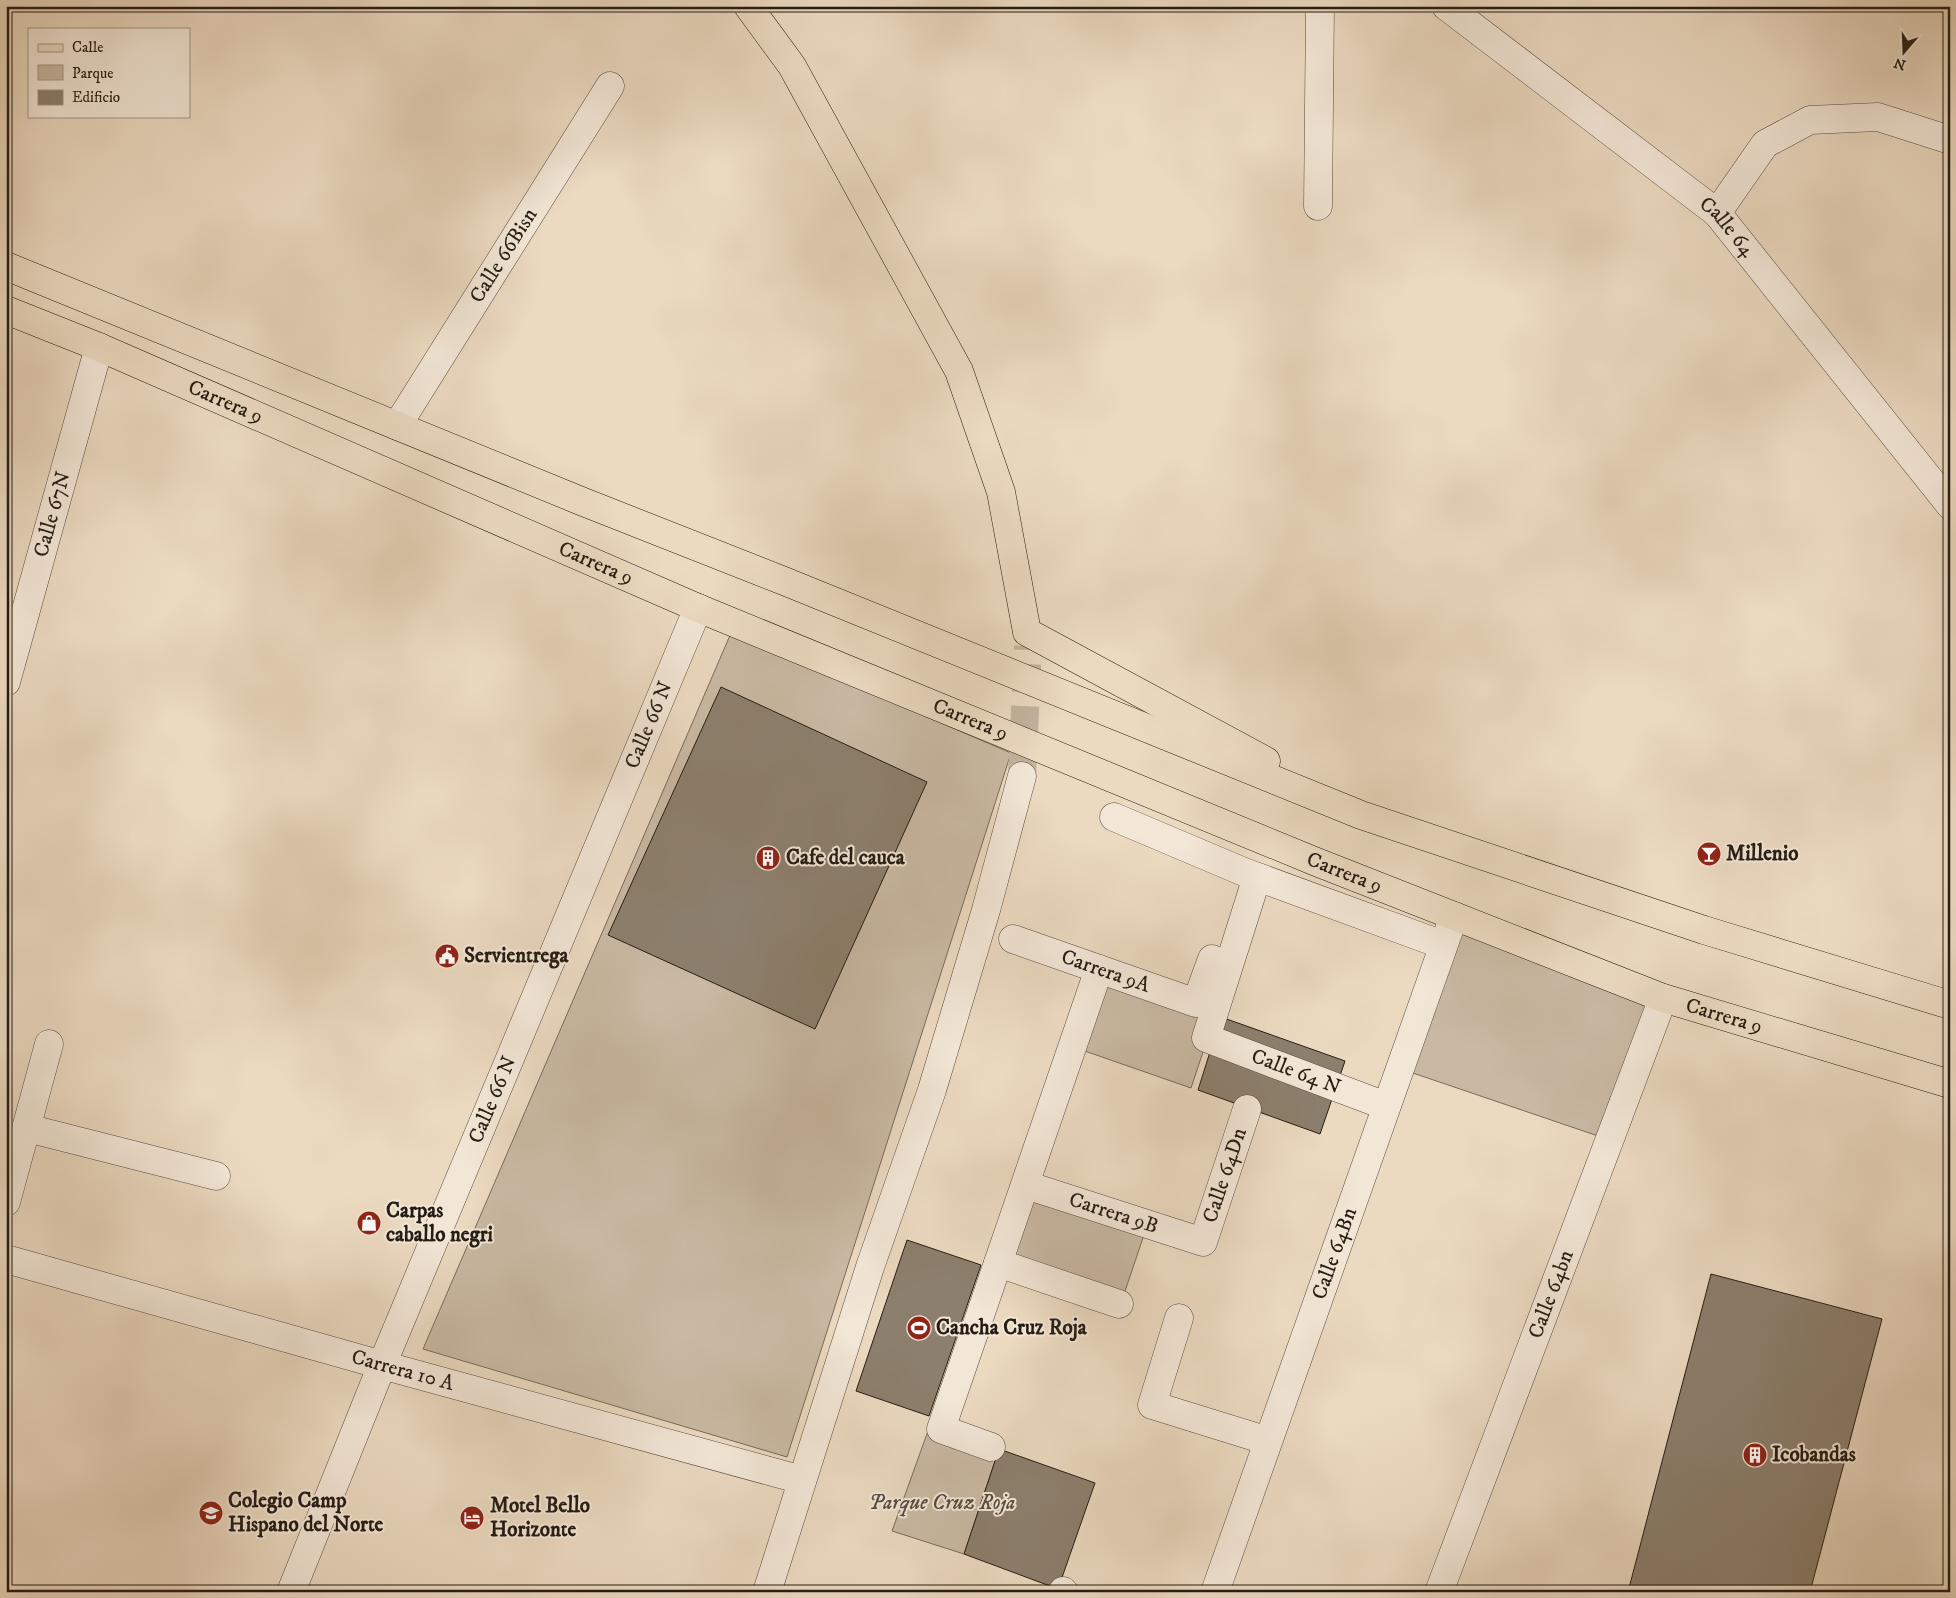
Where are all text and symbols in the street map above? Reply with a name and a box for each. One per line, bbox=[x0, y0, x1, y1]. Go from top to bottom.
legend bbox=[28, 28, 190, 118]
north arrow bbox=[1878, 28, 1928, 78]
text: Calle bbox=[72, 38, 104, 57]
text: N bbox=[1891, 53, 1908, 74]
text: Parque bbox=[72, 64, 113, 83]
text: Edificio bbox=[72, 88, 120, 107]
street label: Calle 64 bbox=[1694, 191, 1761, 263]
street label: Calle 66Bisn bbox=[464, 203, 543, 308]
street label: Carrera 9 bbox=[184, 374, 267, 430]
street label: Calle 67N bbox=[28, 468, 77, 560]
street label: Carrera 9 bbox=[554, 536, 637, 591]
street label: Calle 66 N bbox=[619, 677, 679, 773]
street label: Carrera 9 bbox=[929, 693, 1012, 747]
bar icon: Millenio bbox=[1696, 841, 1722, 867]
place label: Millenio bbox=[1726, 841, 1798, 867]
building icon: Cafe del cauca bbox=[755, 845, 781, 871]
place label: Cafe del cauca bbox=[786, 845, 906, 871]
street label: Carrera 9 bbox=[1303, 846, 1386, 899]
public building icon: Servientrega bbox=[434, 943, 460, 969]
place label: Servientrega bbox=[464, 943, 569, 969]
street label: Carrera 9A bbox=[1058, 944, 1154, 999]
street label: Carrera 9 bbox=[1682, 992, 1766, 1040]
street label: Calle 64 N bbox=[1248, 1043, 1344, 1101]
street label: Calle 66 N bbox=[463, 1052, 523, 1147]
street label: Calle 64Dn bbox=[1197, 1125, 1253, 1226]
street label: Carrera 9B bbox=[1066, 1187, 1161, 1240]
place label: Carpas caballo negri bbox=[386, 1198, 494, 1248]
street label: Calle 64Bn bbox=[1306, 1204, 1363, 1303]
shop icon: Carpas caballo negri bbox=[356, 1210, 382, 1236]
street label: Calle 64bn bbox=[1523, 1247, 1580, 1342]
sports icon: Cancha Cruz Roja bbox=[906, 1315, 932, 1341]
place label: Cancha Cruz Roja bbox=[936, 1315, 1088, 1342]
street label: Carrera 10 A bbox=[348, 1344, 457, 1397]
building icon: Icobandas bbox=[1742, 1442, 1768, 1468]
place label: Icobandas bbox=[1772, 1442, 1856, 1468]
place label: Colegio Camp Hispano del Norte bbox=[228, 1488, 384, 1538]
park label: Parque Cruz Roja bbox=[869, 1490, 1015, 1517]
place label: Motel Bello Horizonte bbox=[490, 1493, 590, 1543]
school or university icon: Colegio Camp Hispano del Norte bbox=[198, 1500, 224, 1526]
hotel icon: Motel Bello Horizonte bbox=[459, 1505, 485, 1531]

